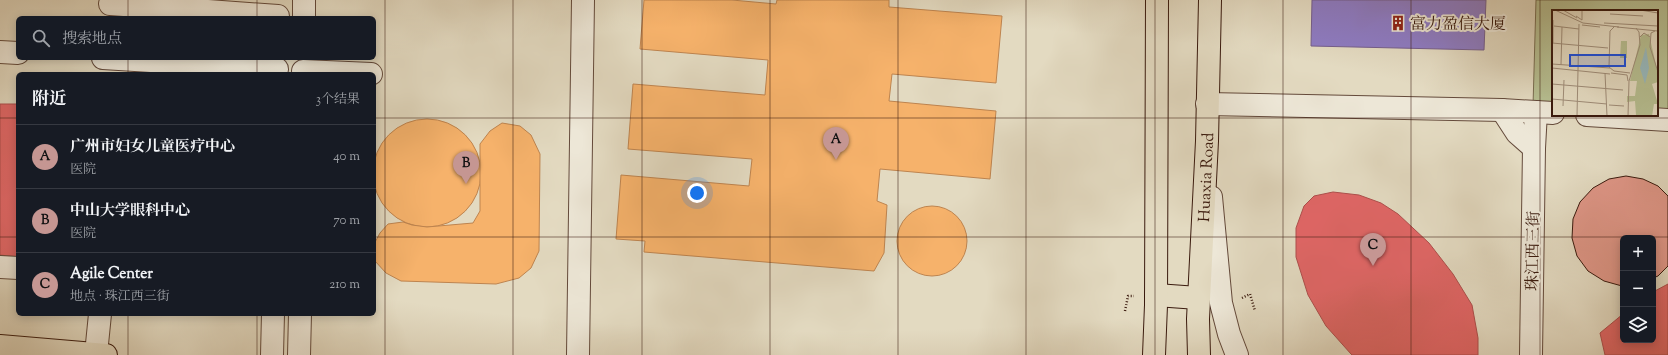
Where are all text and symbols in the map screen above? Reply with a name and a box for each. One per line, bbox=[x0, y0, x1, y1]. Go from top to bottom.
inset map bbox=[1552, 10, 1658, 116]
building icon: 富力盈信大厦 bbox=[1389, 14, 1407, 32]
place label: 富力盈信大厦 bbox=[1410, 14, 1506, 37]
search box bbox=[16, 16, 376, 60]
icon: search bbox=[30, 27, 52, 49]
text: 搜索地点 bbox=[62, 29, 122, 50]
text: 附近 bbox=[32, 88, 66, 112]
text: 3个结果 bbox=[316, 91, 360, 109]
pin: A bbox=[823, 127, 849, 160]
street label: Huaxia Road bbox=[1194, 132, 1221, 223]
text: 广州市妇女儿童医疗中心 bbox=[70, 137, 235, 158]
text: A bbox=[40, 148, 50, 166]
text: 40 m bbox=[333, 148, 360, 166]
pin: B bbox=[453, 151, 479, 184]
text: 医院 bbox=[70, 161, 96, 179]
your location bbox=[687, 183, 707, 203]
text: 中山大学眼科中心 bbox=[70, 201, 190, 222]
street label: 珠江西三街 bbox=[1522, 211, 1547, 291]
text: B bbox=[41, 212, 49, 230]
text: 70 m bbox=[333, 212, 360, 230]
text: 医院 bbox=[70, 225, 96, 243]
pin: C bbox=[1360, 233, 1386, 266]
map controls bbox=[1620, 235, 1656, 343]
button: + bbox=[1620, 235, 1656, 271]
text: Agile Center bbox=[70, 264, 153, 285]
button: − bbox=[1620, 271, 1656, 307]
text: C bbox=[40, 276, 50, 294]
text: 210 m bbox=[329, 276, 360, 294]
text: 地点 · 珠江西三街 bbox=[70, 288, 170, 306]
button: layers bbox=[1620, 307, 1656, 343]

